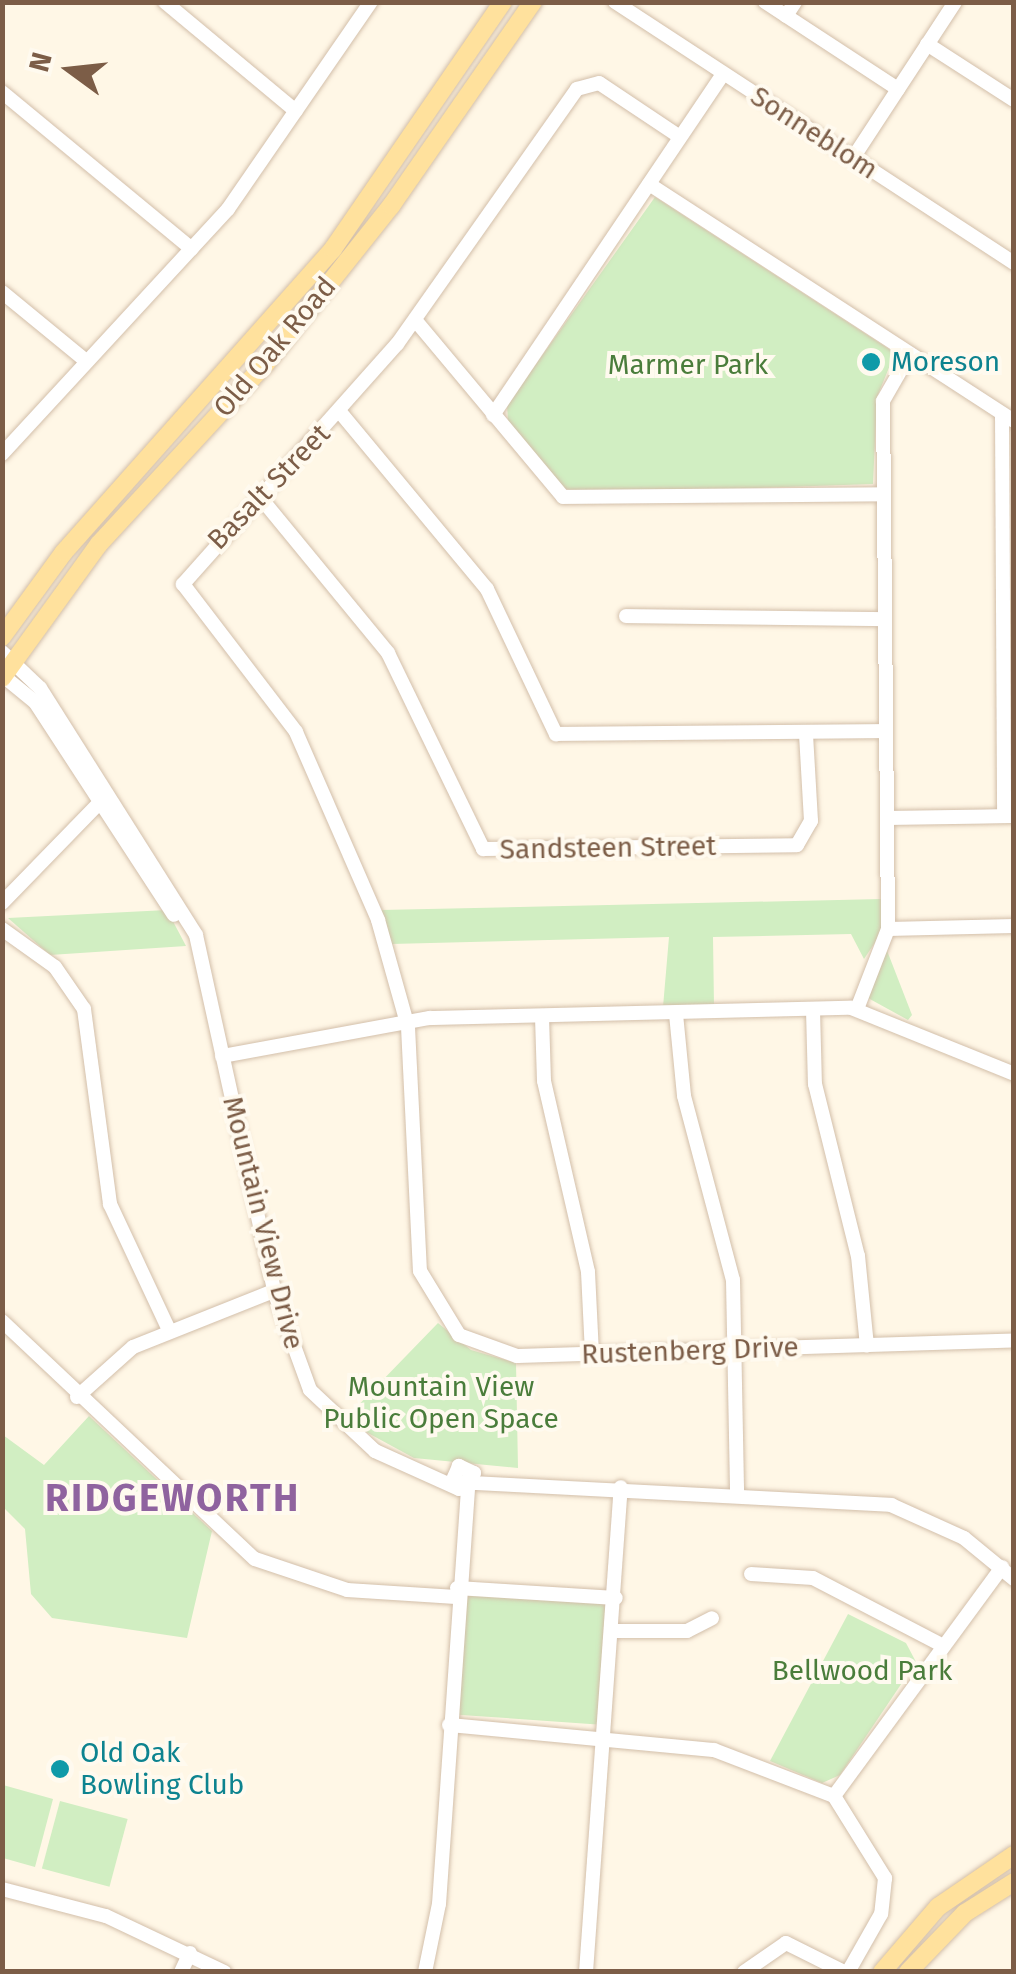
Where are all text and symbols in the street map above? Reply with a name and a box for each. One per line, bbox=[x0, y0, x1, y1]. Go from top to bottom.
north arrow bbox=[20, 20, 120, 120]
text: N bbox=[22, 49, 59, 75]
street label: Sonneblom bbox=[744, 79, 884, 187]
street label: Old Oak Road bbox=[207, 270, 343, 424]
place label: Moreson bbox=[891, 345, 1000, 379]
park label: Marmer Park bbox=[608, 348, 768, 382]
marker: Moreson bbox=[860, 351, 882, 373]
street label: Basalt Street bbox=[201, 417, 337, 557]
street label: Sandsteen Street bbox=[499, 829, 717, 867]
street label: Mountain View Drive bbox=[215, 1093, 311, 1353]
street label: Rustenberg Drive bbox=[581, 1330, 799, 1372]
park label: Mountain View Public Open Space bbox=[323, 1370, 559, 1436]
district label: RIDGEWORTH bbox=[45, 1476, 301, 1522]
park label: Bellwood Park bbox=[772, 1654, 952, 1688]
place label: Old Oak Bowling Club bbox=[80, 1736, 244, 1802]
marker: Old Oak Bowling Club bbox=[49, 1758, 71, 1780]

